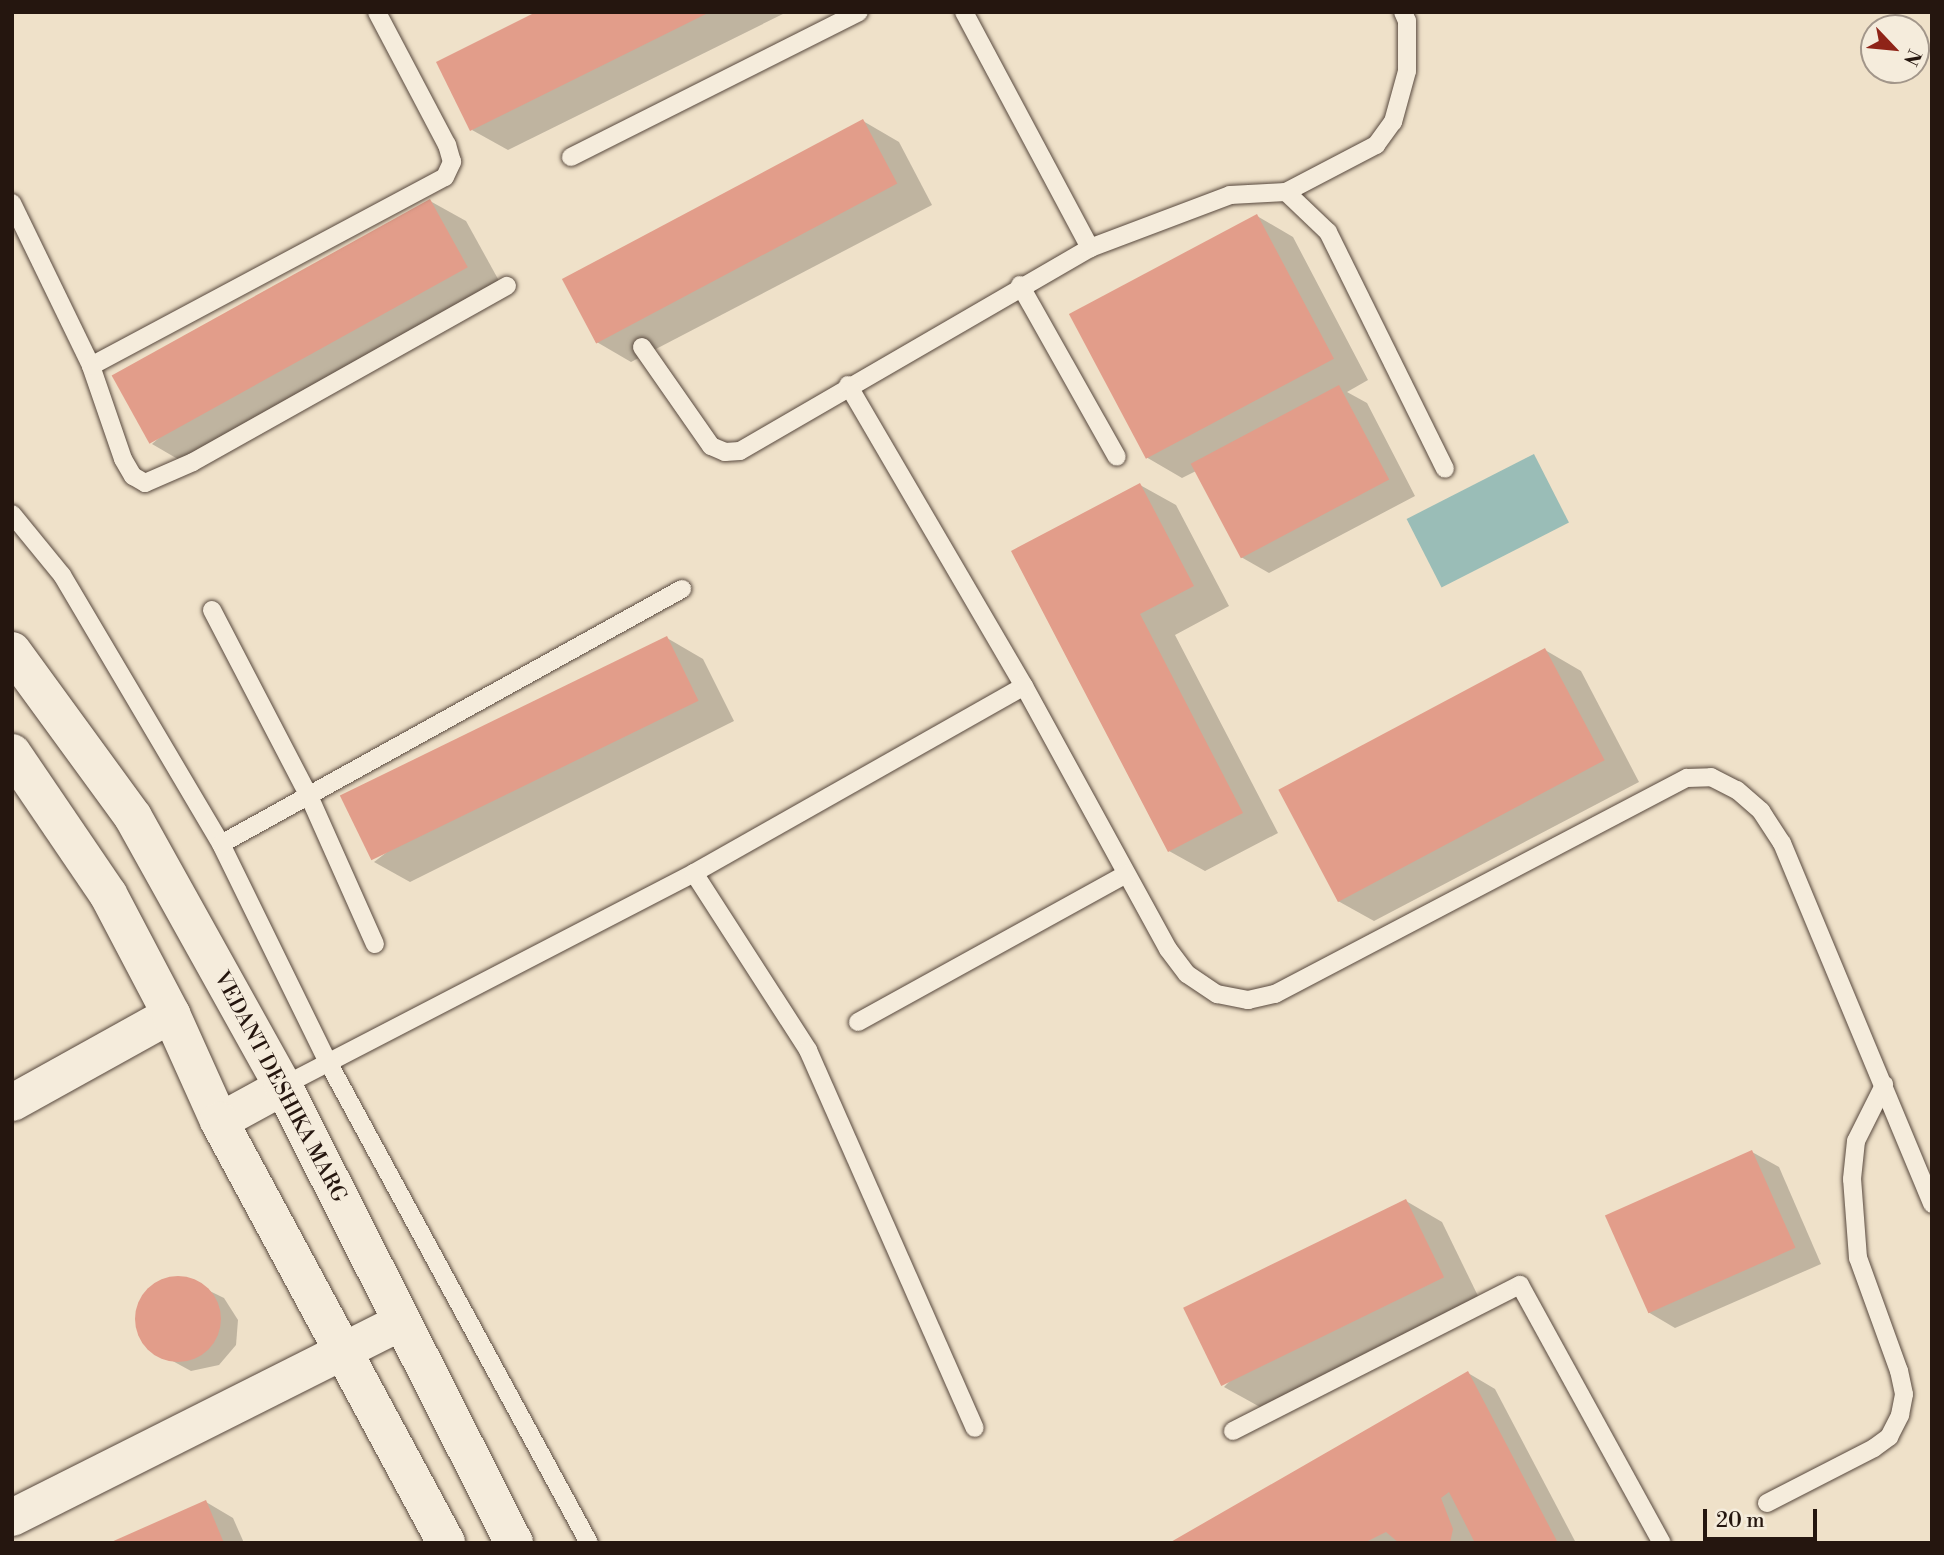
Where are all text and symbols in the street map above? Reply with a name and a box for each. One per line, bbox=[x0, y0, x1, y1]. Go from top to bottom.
north arrow bbox=[1860, 14, 1930, 84]
text: N bbox=[1898, 45, 1926, 69]
street label: VEDANT DESHIKA MARG bbox=[208, 967, 352, 1207]
scale bar bbox=[1706, 1496, 1820, 1540]
text: 20 m bbox=[1716, 1508, 1765, 1534]

